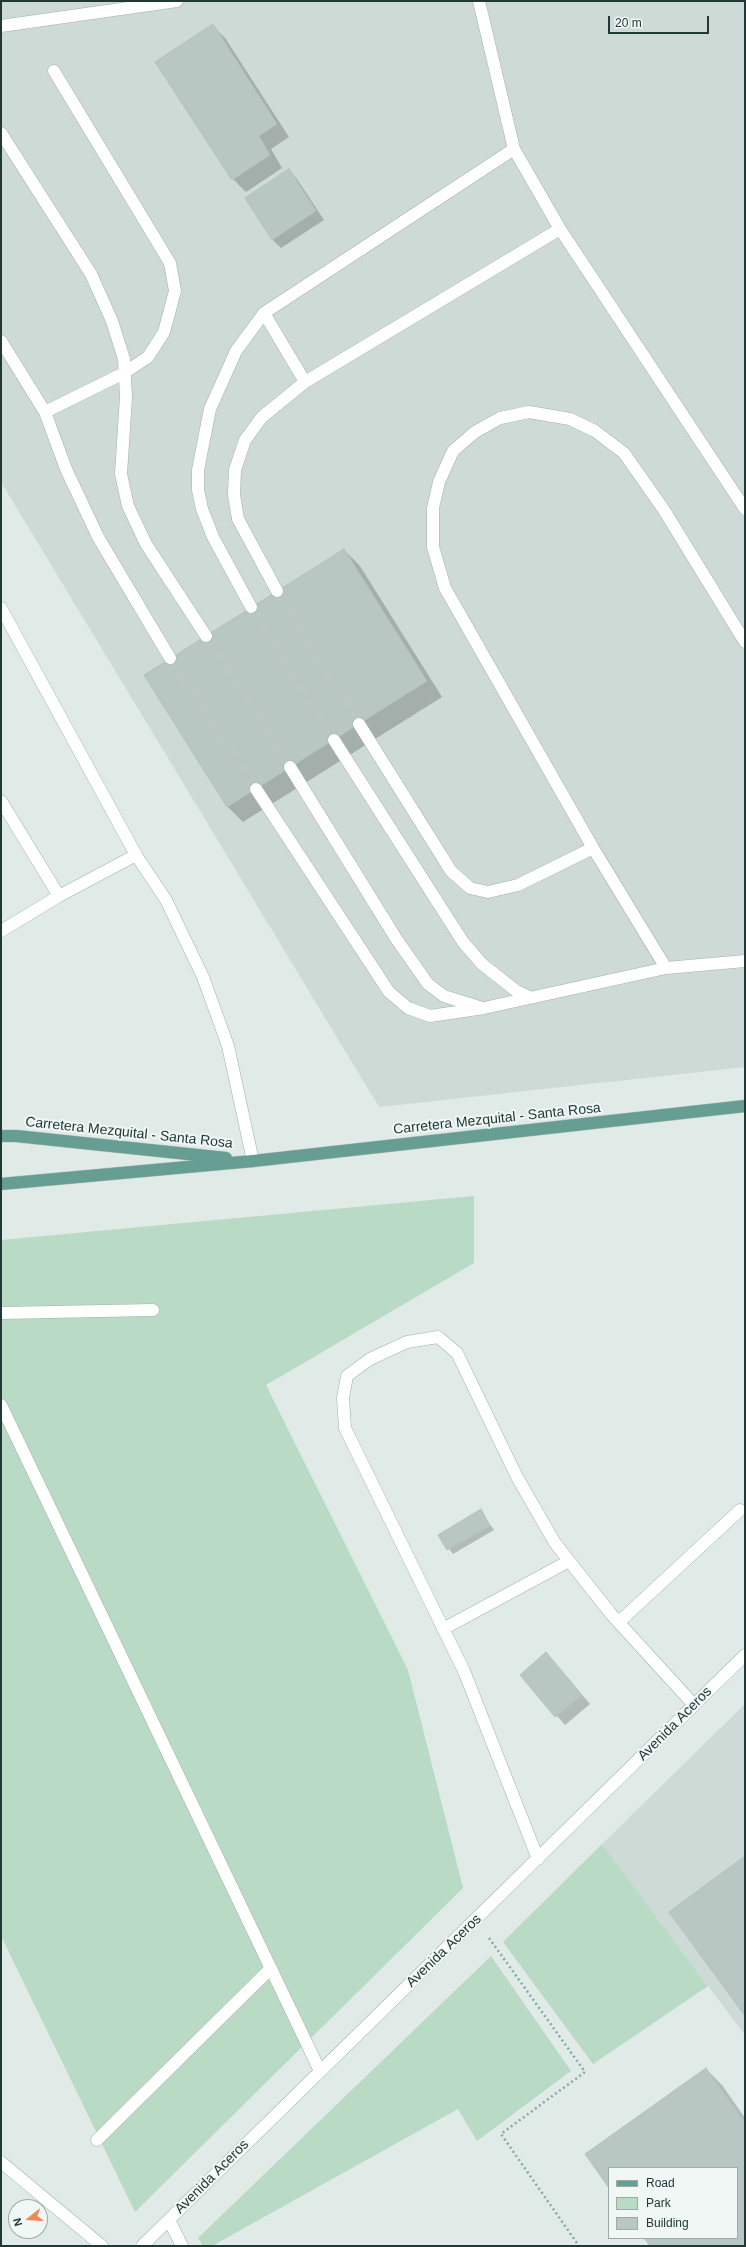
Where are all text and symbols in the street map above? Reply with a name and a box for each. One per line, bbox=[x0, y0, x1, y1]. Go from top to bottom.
scale bar bbox=[610, 8, 711, 34]
text: 20 m bbox=[615, 16, 642, 30]
street label: Carretera Mezquital - Santa Rosa bbox=[392, 1100, 602, 1138]
street label: Carretera Mezquital - Santa Rosa bbox=[24, 1114, 234, 1152]
street label: Avenida Aceros bbox=[634, 1683, 716, 1765]
street label: Avenida Aceros bbox=[403, 1911, 485, 1991]
street label: Avenida Aceros bbox=[171, 2136, 253, 2218]
legend bbox=[608, 2167, 738, 2239]
text: Road bbox=[646, 2176, 675, 2190]
text: Park bbox=[646, 2196, 671, 2210]
north arrow bbox=[8, 2199, 48, 2239]
text: Building bbox=[646, 2216, 689, 2230]
text: N bbox=[11, 2217, 24, 2228]

